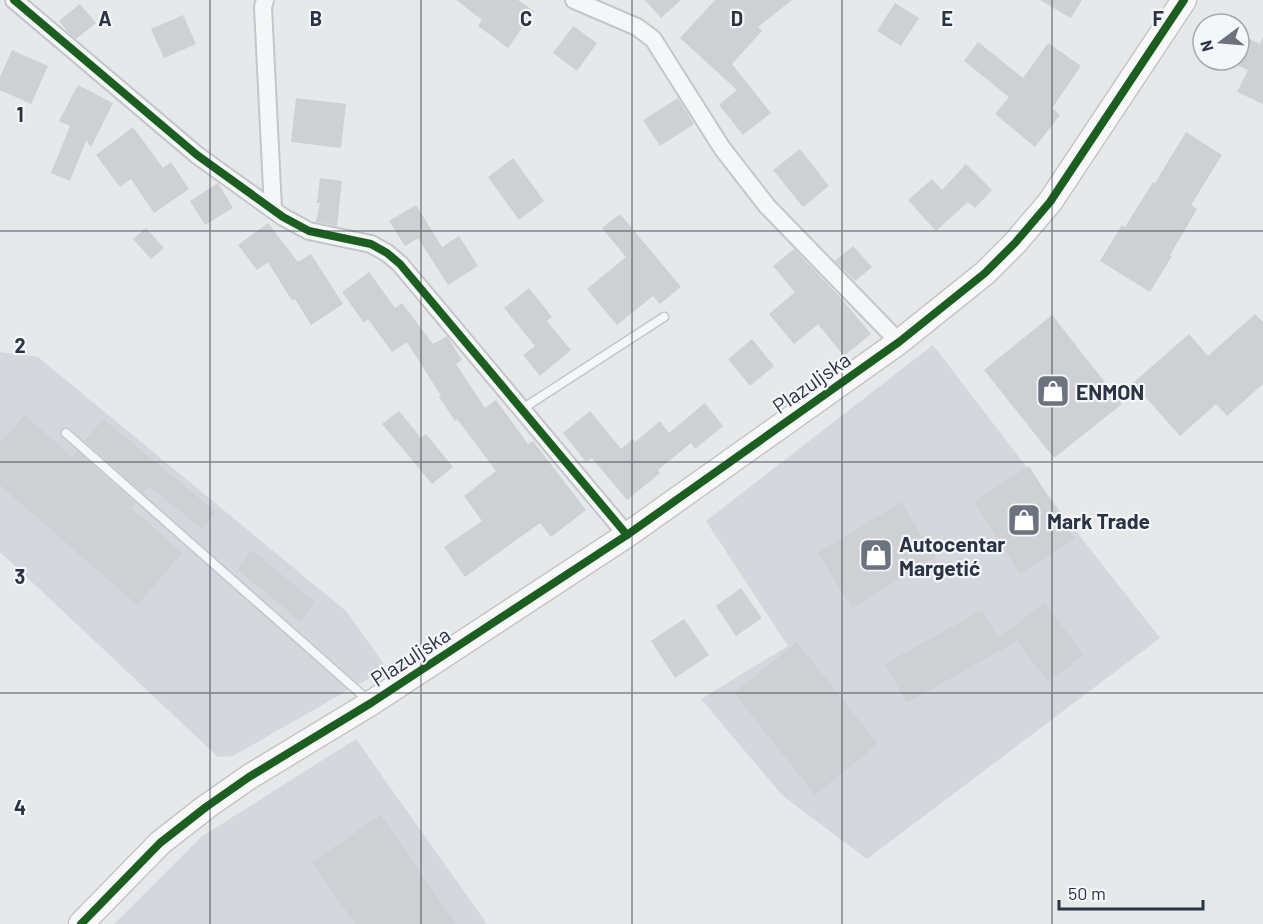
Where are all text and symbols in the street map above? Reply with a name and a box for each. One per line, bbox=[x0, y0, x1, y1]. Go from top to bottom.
text: A bbox=[98, 6, 112, 30]
text: B bbox=[310, 6, 322, 30]
text: C bbox=[520, 6, 532, 30]
text: D bbox=[731, 6, 743, 30]
text: E bbox=[941, 6, 953, 30]
text: F bbox=[1152, 6, 1164, 30]
north arrow bbox=[1191, 12, 1251, 72]
text: N bbox=[1196, 39, 1217, 54]
text: 1 bbox=[16, 102, 24, 126]
text: 2 bbox=[14, 333, 26, 357]
street label: Plazuljska bbox=[767, 346, 855, 418]
shop icon: ENMON bbox=[1035, 373, 1071, 409]
place label: ENMON bbox=[1076, 379, 1144, 404]
shop icon: Mark Trade bbox=[1006, 502, 1042, 538]
place label: Mark Trade bbox=[1047, 508, 1150, 533]
place label: Autocentar Margetić bbox=[899, 531, 1005, 580]
shop icon: Autocentar Margetić bbox=[858, 537, 894, 573]
text: 3 bbox=[15, 564, 25, 588]
street label: Plazuljska bbox=[366, 621, 454, 691]
text: 4 bbox=[14, 795, 26, 819]
scale bar bbox=[1059, 873, 1203, 911]
text: 50 m bbox=[1068, 882, 1106, 904]

